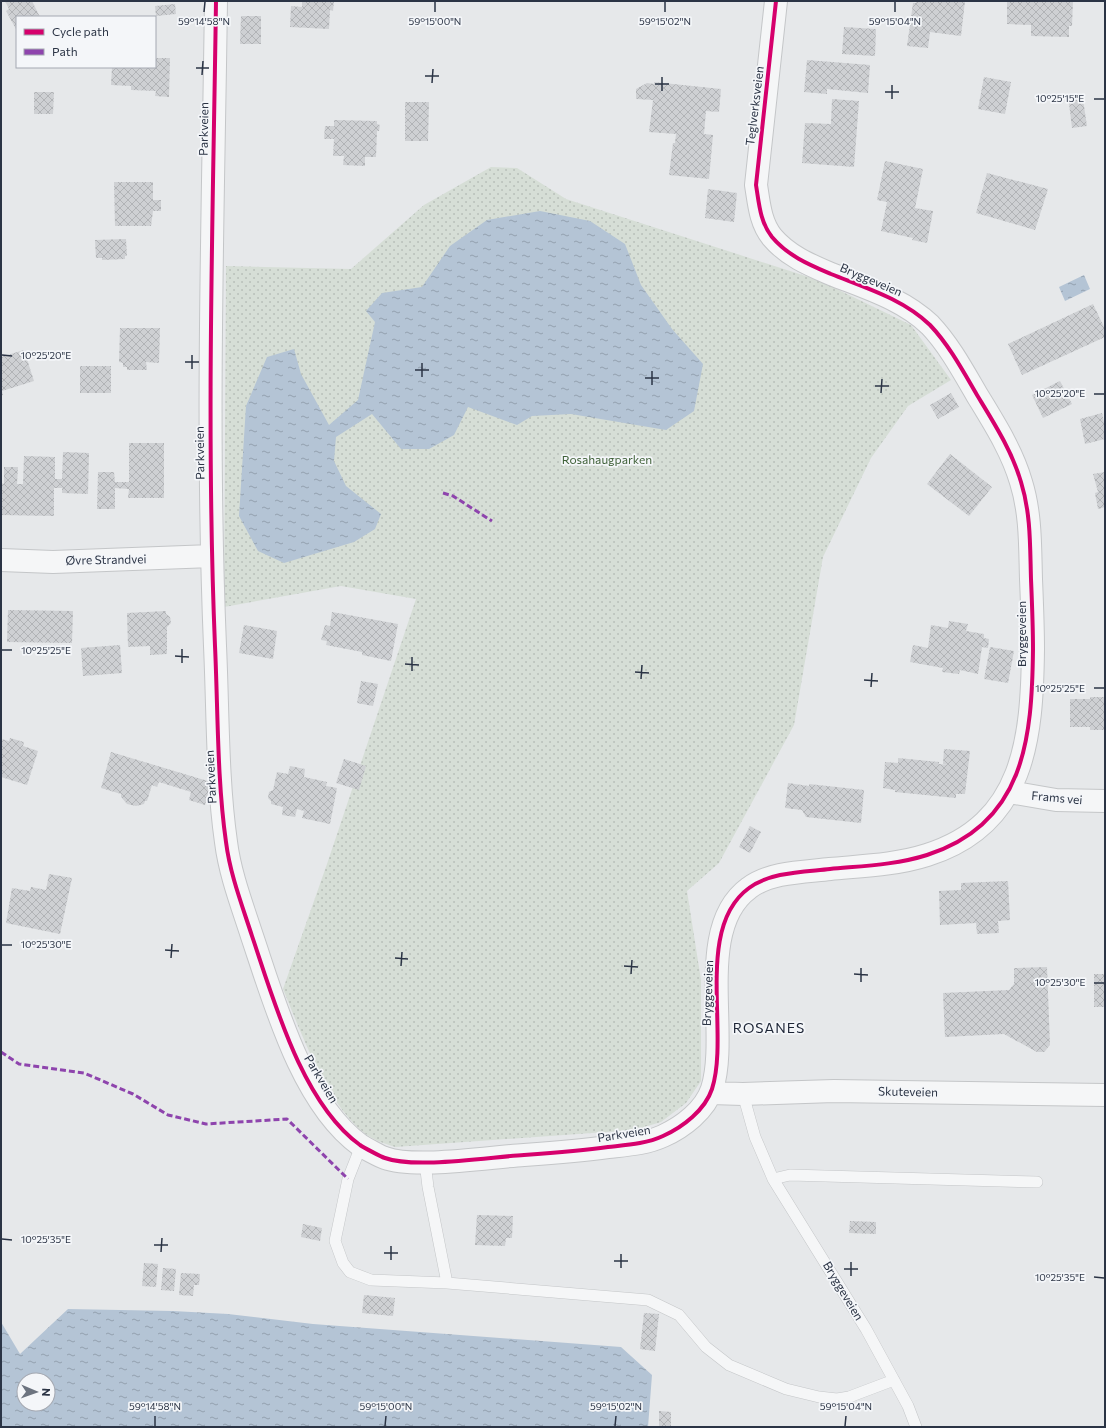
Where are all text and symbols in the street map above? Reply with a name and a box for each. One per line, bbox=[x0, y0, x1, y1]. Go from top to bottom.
text: 59°14'58"N bbox=[178, 15, 230, 27]
text: 59°15'00"N bbox=[409, 15, 461, 27]
text: 59°15'02"N bbox=[639, 15, 691, 27]
text: 59°15'04"N bbox=[869, 15, 921, 27]
legend bbox=[16, 16, 156, 68]
text: Cycle path bbox=[52, 24, 109, 38]
text: Path bbox=[52, 44, 78, 58]
street label: Teglverksveien bbox=[742, 65, 766, 146]
text: 10°25'15"E bbox=[1036, 92, 1084, 104]
street label: Parkveien bbox=[196, 102, 210, 156]
street label: Bryggeveien bbox=[838, 260, 905, 298]
text: 10°25'20"E bbox=[21, 349, 71, 361]
text: 10°25'20"E bbox=[1035, 387, 1085, 399]
street label: Parkveien bbox=[192, 426, 206, 480]
park label: Rosahaugparken bbox=[562, 452, 652, 466]
street label: Øvre Strandvei bbox=[65, 551, 147, 567]
street label: Bryggeveien bbox=[1014, 601, 1028, 667]
text: 10°25'25"E bbox=[21, 644, 71, 656]
text: 10°25'25"E bbox=[1035, 682, 1085, 694]
street label: Parkveien bbox=[202, 750, 218, 804]
street label: Frams vei bbox=[1031, 788, 1083, 806]
text: 10°25'30"E bbox=[21, 938, 71, 950]
street label: Bryggeveien bbox=[699, 960, 715, 1026]
text: 10°25'30"E bbox=[1035, 976, 1085, 988]
district label: ROSANES bbox=[733, 1019, 805, 1036]
street label: Parkveien bbox=[302, 1052, 342, 1105]
street label: Skuteveien bbox=[878, 1083, 938, 1099]
street label: Parkveien bbox=[596, 1122, 651, 1144]
text: 10°25'35"E bbox=[21, 1233, 71, 1245]
street label: Bryggeveien bbox=[821, 1258, 867, 1322]
text: 10°25'35"E bbox=[1035, 1271, 1085, 1283]
north arrow bbox=[16, 1372, 56, 1412]
text: N bbox=[40, 1388, 53, 1397]
text: 59°14'58"N bbox=[129, 1400, 181, 1412]
text: 59°15'00"N bbox=[360, 1400, 412, 1412]
text: 59°15'02"N bbox=[590, 1400, 642, 1412]
text: 59°15'04"N bbox=[820, 1400, 872, 1412]

